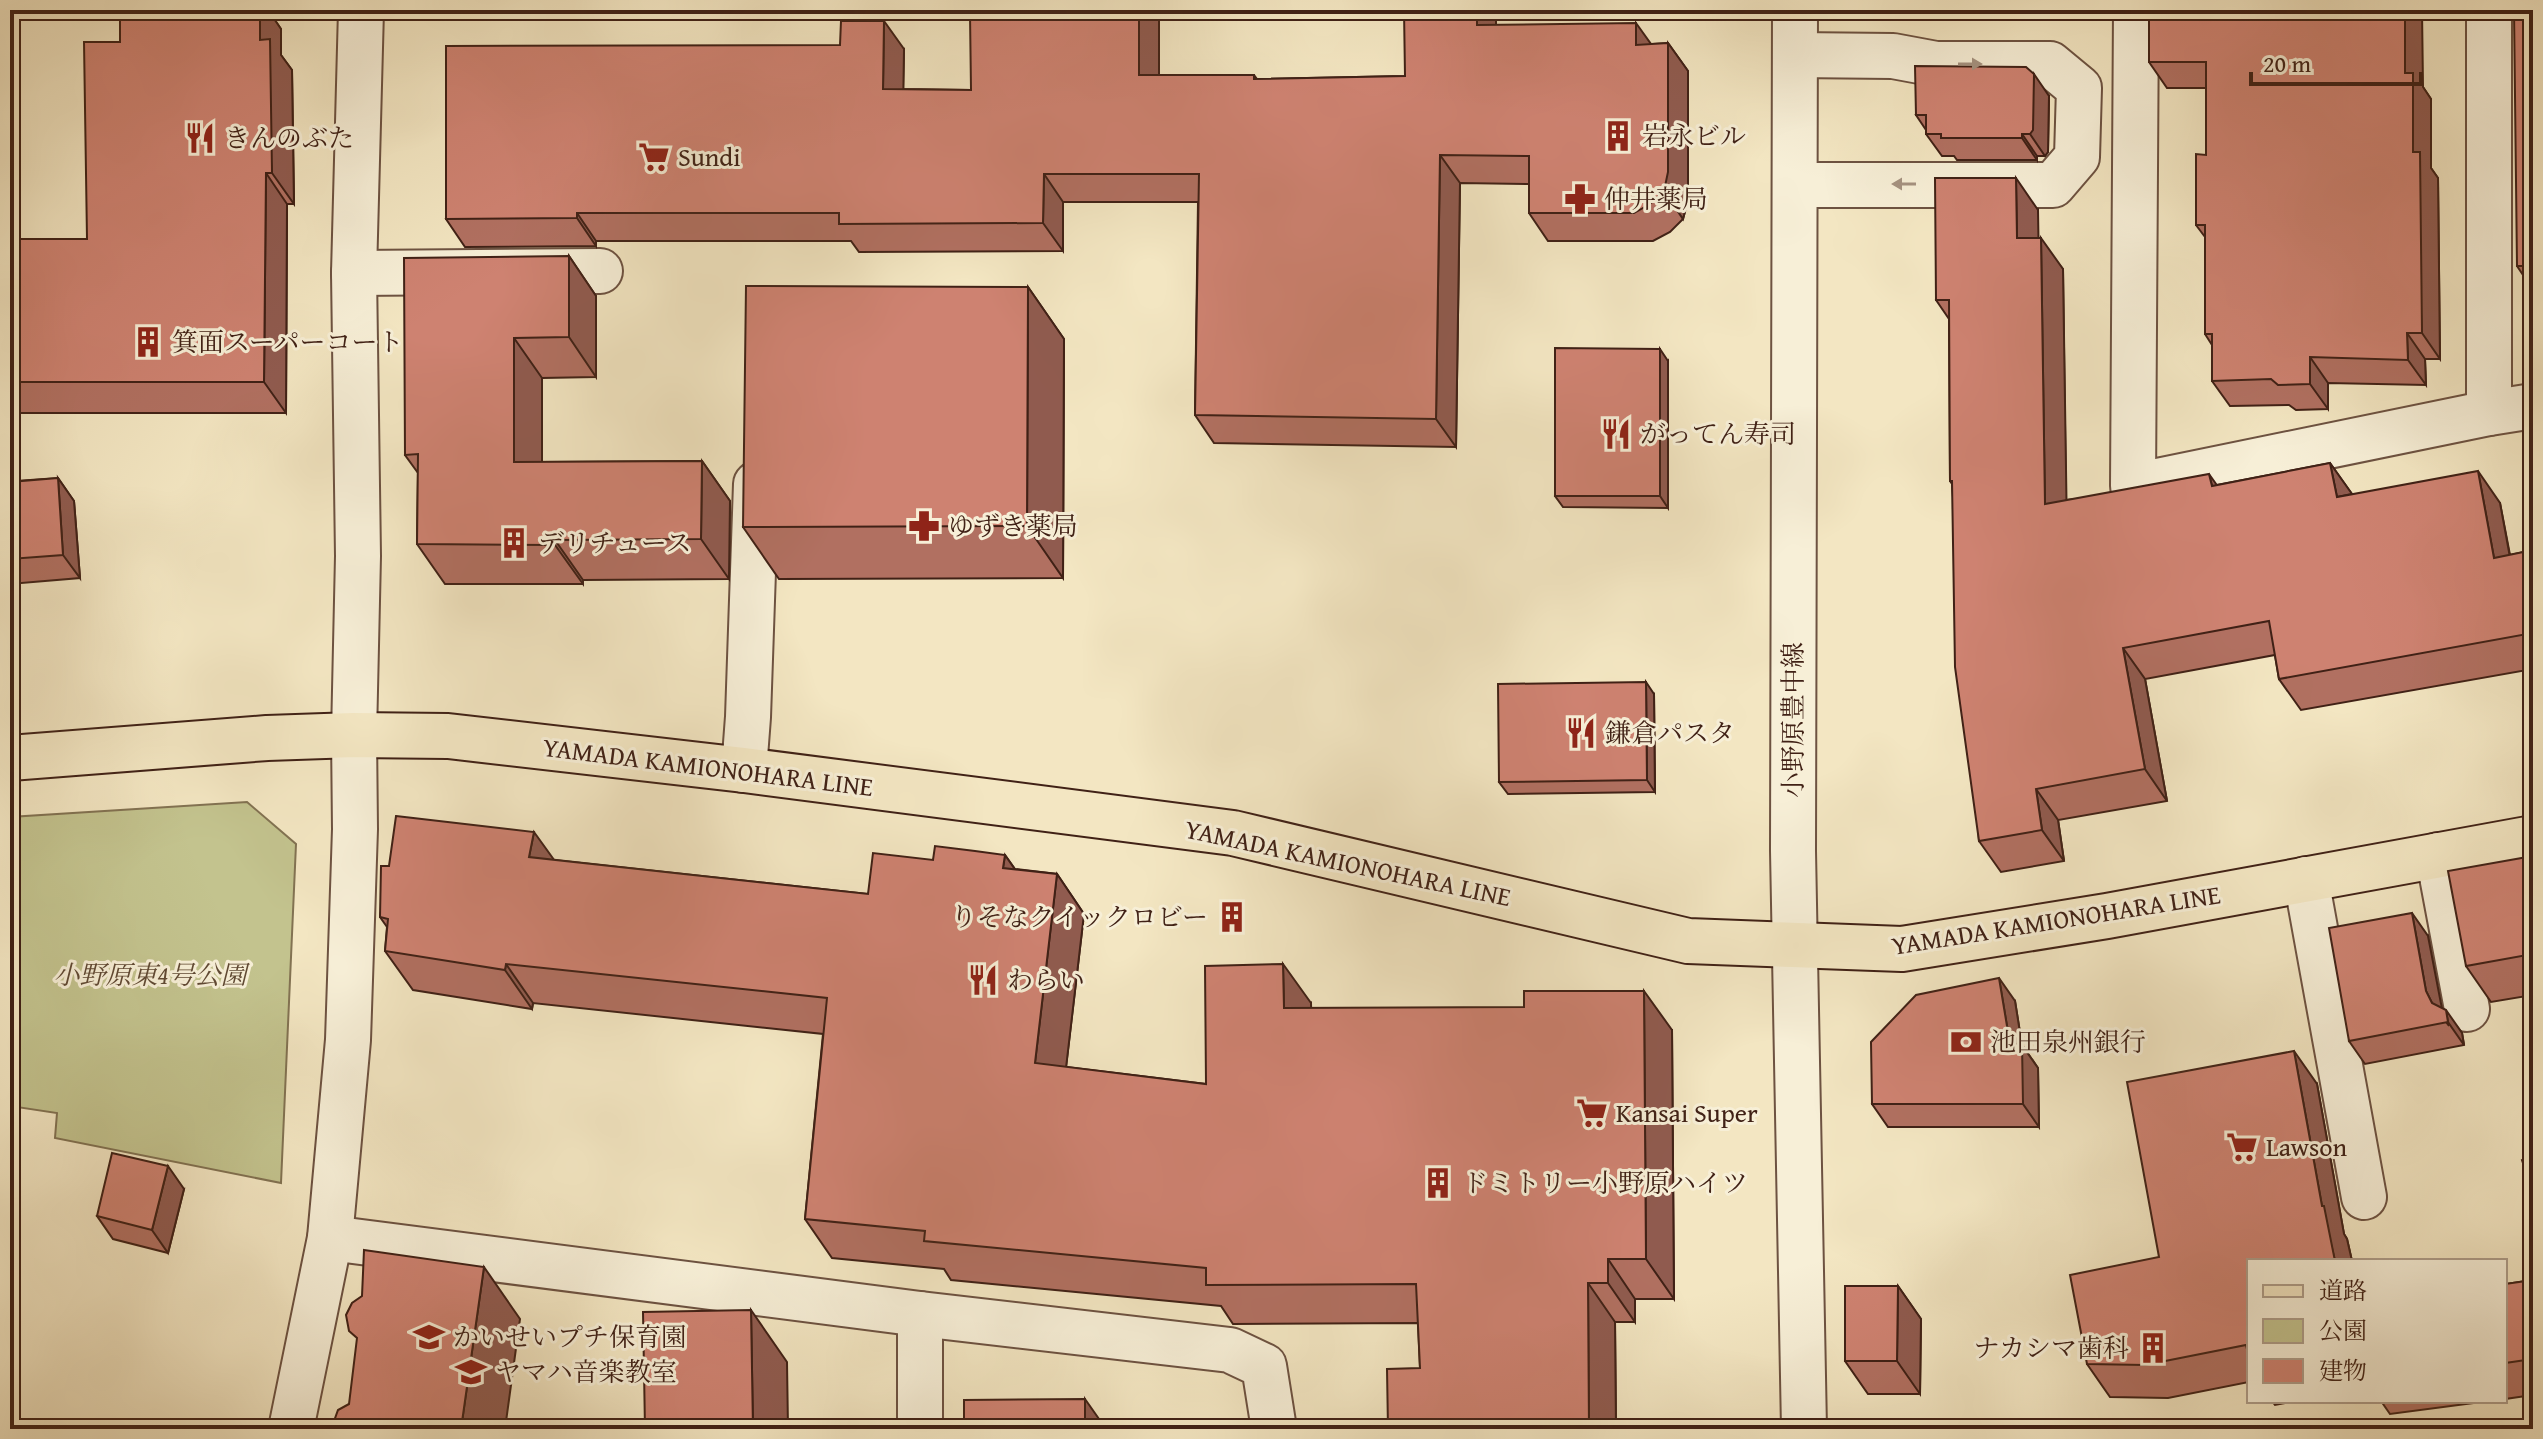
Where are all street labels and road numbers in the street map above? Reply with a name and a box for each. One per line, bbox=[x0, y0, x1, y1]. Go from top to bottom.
street label: 小野原豊中線 bbox=[1773, 642, 1812, 798]
street label: YAMADA KAMIONOHARA LINE bbox=[541, 727, 875, 806]
street label: YAMADA KAMIONOHARA LINE bbox=[1182, 809, 1515, 916]
street label: YAMADA KAMIONOHARA LINE bbox=[1889, 874, 2223, 965]

